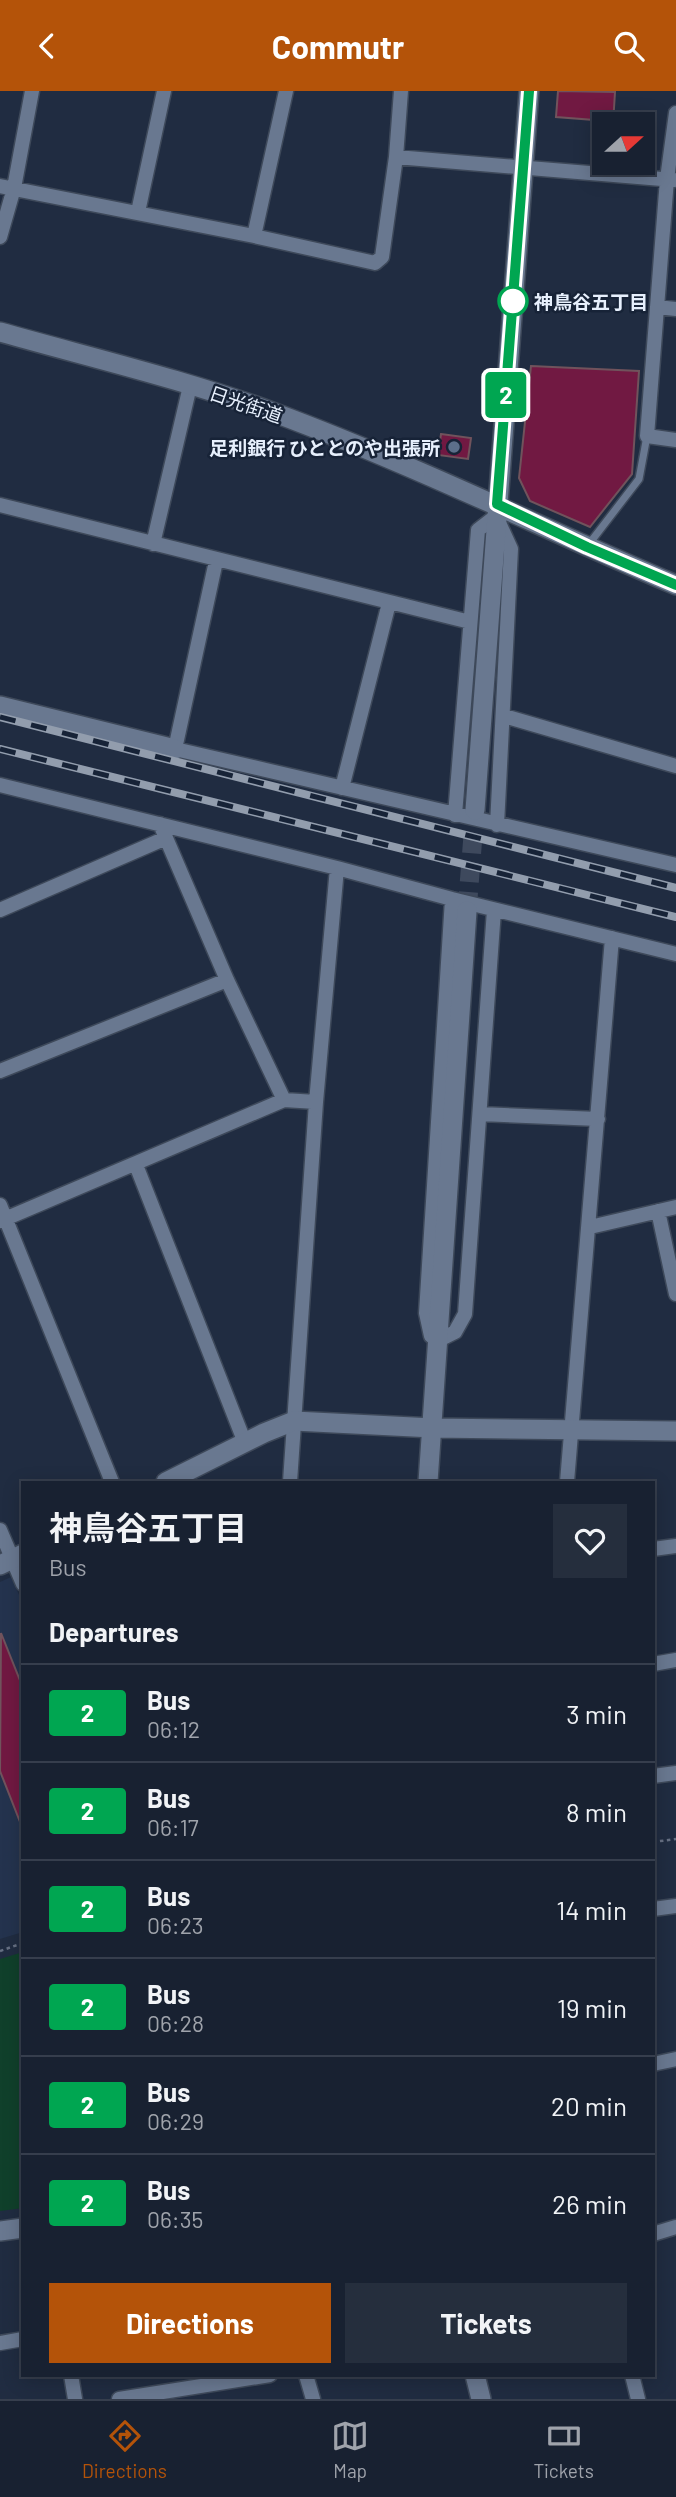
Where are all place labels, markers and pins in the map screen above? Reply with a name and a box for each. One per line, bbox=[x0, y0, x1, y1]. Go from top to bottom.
marker: 神鳥谷五丁目 bbox=[498, 286, 528, 316]
place label: 神鳥谷五丁目 bbox=[534, 290, 648, 313]
place label: 足利銀行 ひととのや出張所 bbox=[209, 436, 440, 459]
marker: 足利銀行 ひととのや出張所 bbox=[446, 439, 462, 455]

